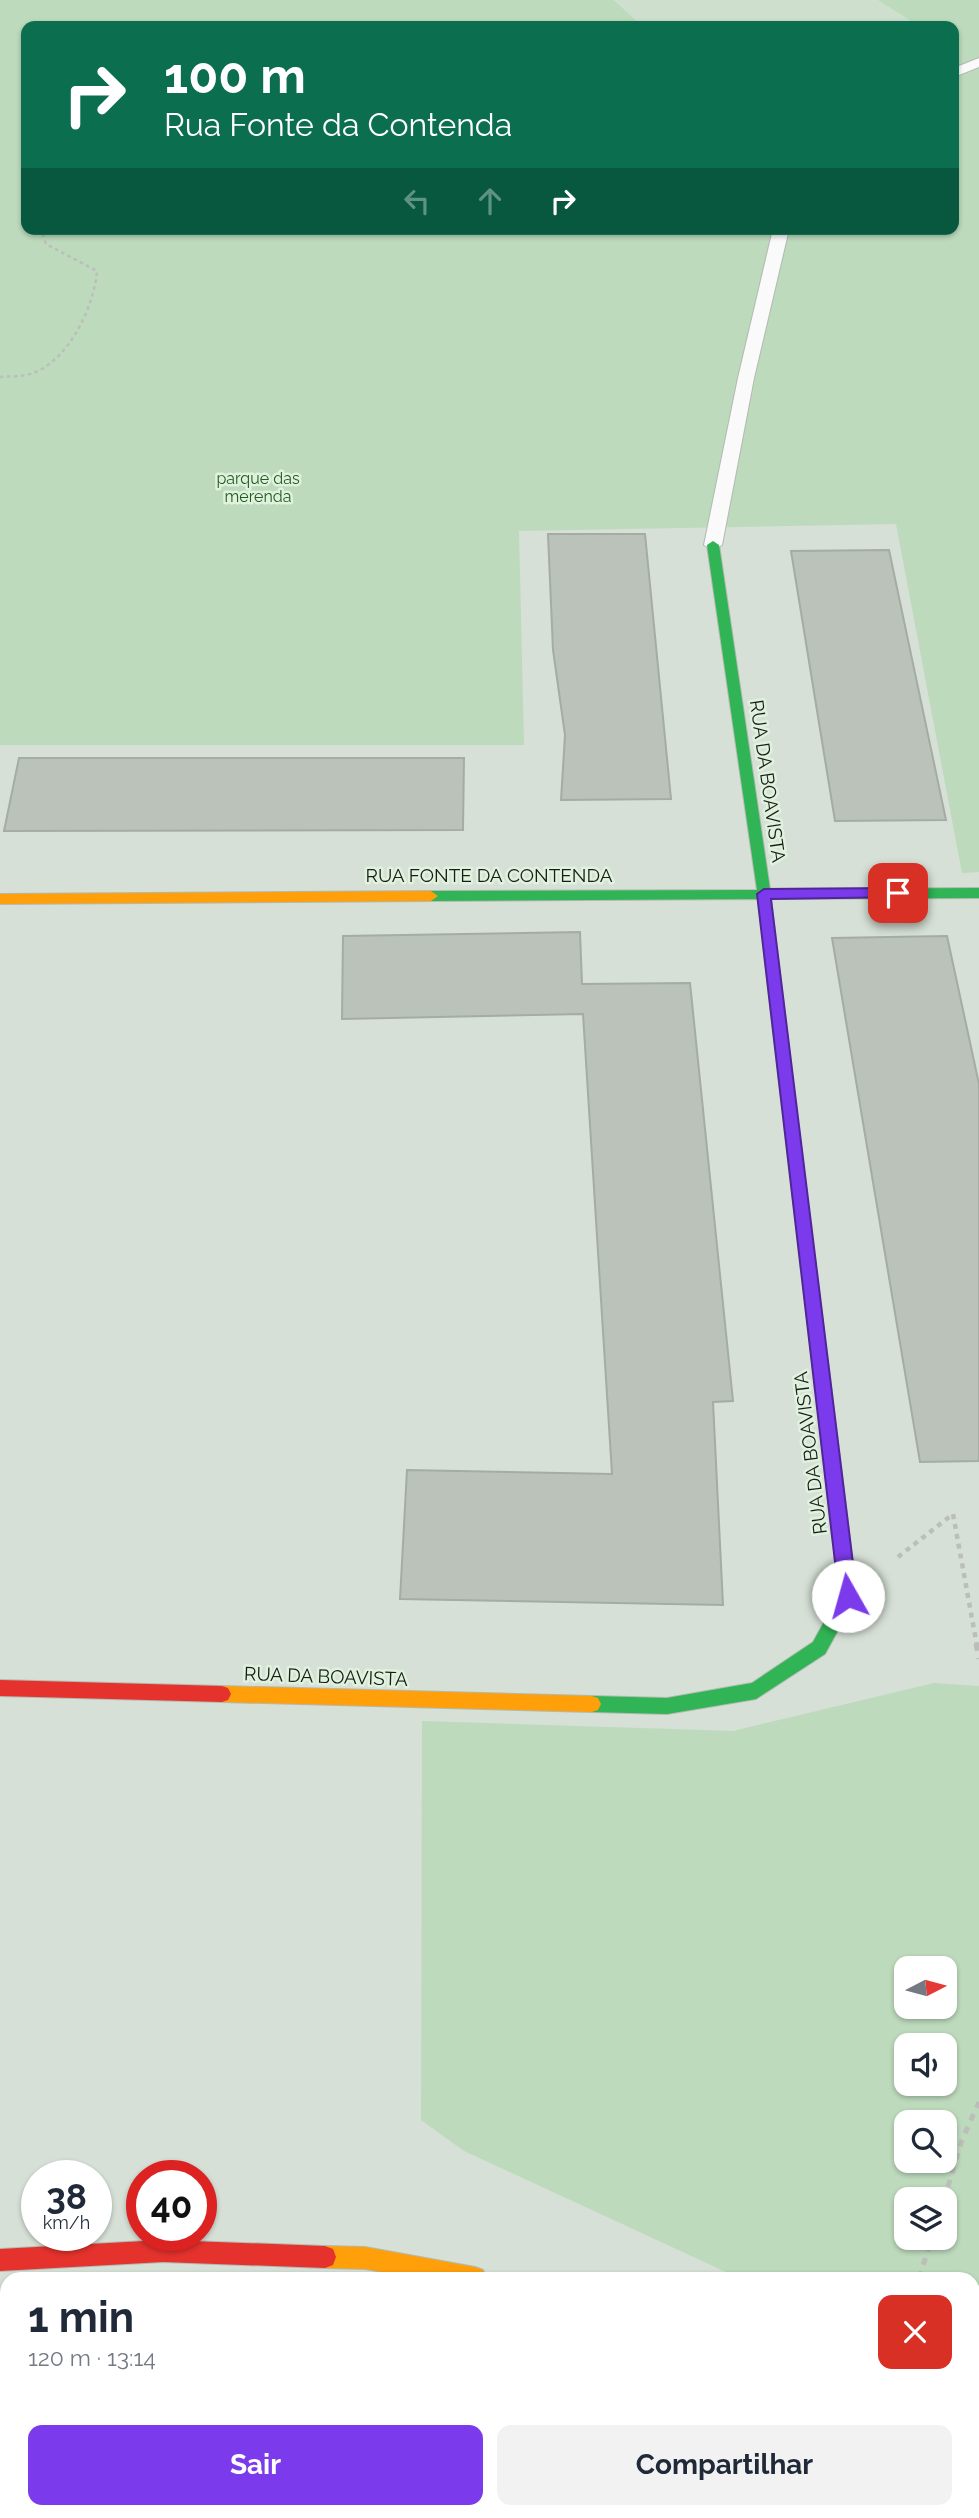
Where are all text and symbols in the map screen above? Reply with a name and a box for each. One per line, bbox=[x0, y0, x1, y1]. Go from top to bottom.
text: 100 m bbox=[164, 47, 306, 104]
icon: right bbox=[49, 49, 140, 140]
text: Rua Fonte da Contenda bbox=[164, 106, 512, 143]
icon: left bbox=[398, 182, 436, 220]
icon: ahead bbox=[471, 182, 509, 220]
icon: right bbox=[544, 182, 582, 220]
park label: parque das merenda bbox=[216, 469, 300, 506]
street label: RUA DA BOAVISTA bbox=[746, 698, 790, 864]
pin bbox=[868, 863, 928, 923]
street label: RUA FONTE DA CONTENDA bbox=[366, 864, 613, 886]
icon: arrive bbox=[879, 874, 917, 912]
street label: RUA DA BOAVISTA bbox=[789, 1370, 831, 1536]
position arrow bbox=[811, 1559, 885, 1633]
street label: RUA DA BOAVISTA bbox=[244, 1662, 408, 1690]
north arrow bbox=[894, 1956, 957, 2020]
map controls bbox=[894, 1956, 957, 2250]
button: sound bbox=[894, 2033, 957, 2096]
button: search bbox=[894, 2110, 957, 2173]
speed limit sign: 40 bbox=[126, 2160, 217, 2251]
text: 38 bbox=[46, 2176, 87, 2217]
button: layers bbox=[894, 2187, 957, 2250]
text: km/h bbox=[43, 2212, 90, 2233]
text: 1 min bbox=[28, 2293, 134, 2342]
button: close bbox=[878, 2295, 952, 2369]
text: 120 m · 13:14 bbox=[28, 2344, 156, 2371]
button: Sair bbox=[28, 2425, 483, 2505]
button: Compartilhar bbox=[497, 2425, 952, 2505]

